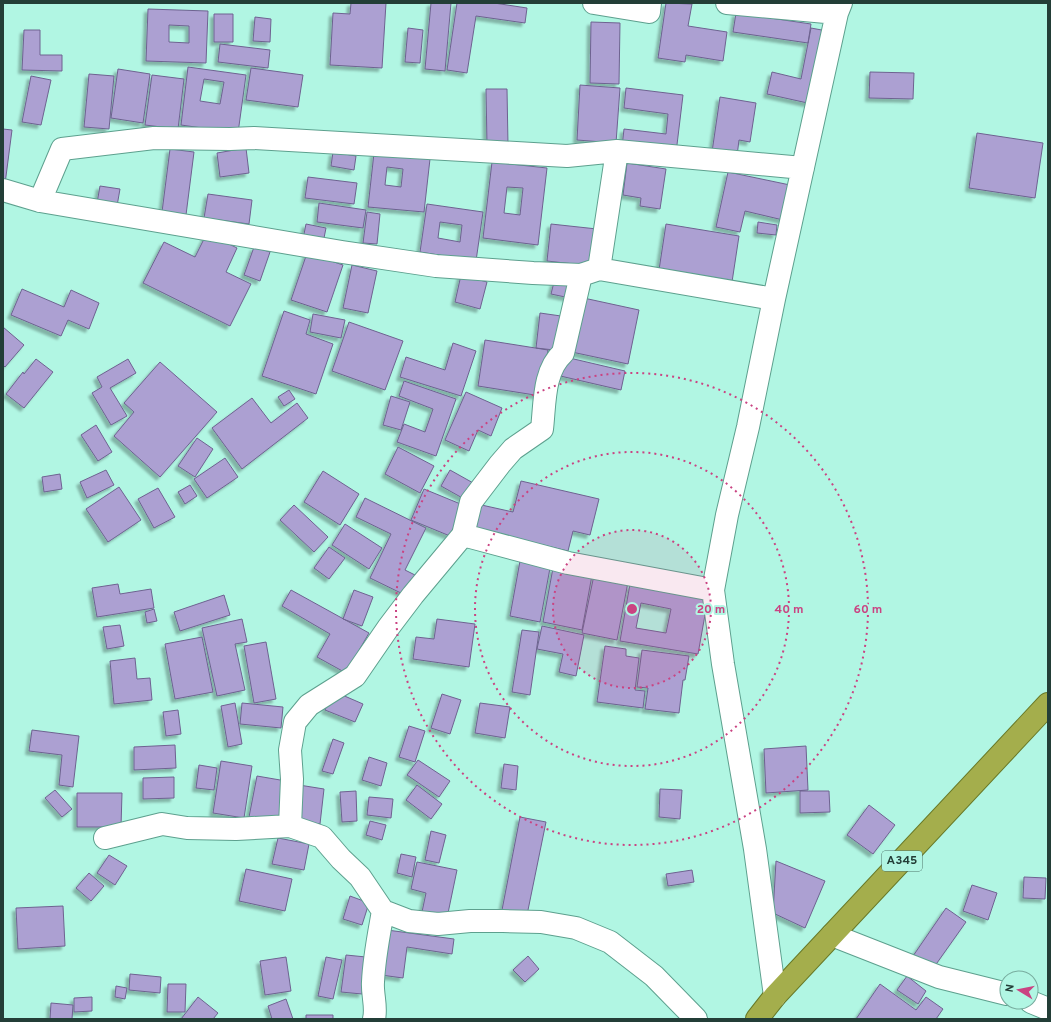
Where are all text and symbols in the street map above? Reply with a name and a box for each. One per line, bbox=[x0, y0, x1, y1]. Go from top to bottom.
centre of rings bbox=[625, 602, 639, 616]
text: 20 m bbox=[697, 602, 725, 618]
text: 40 m bbox=[774, 602, 804, 618]
text: 60 m bbox=[854, 602, 882, 618]
road number: A345 bbox=[882, 851, 922, 871]
north arrow bbox=[999, 970, 1039, 1010]
text: N bbox=[1003, 983, 1018, 994]

